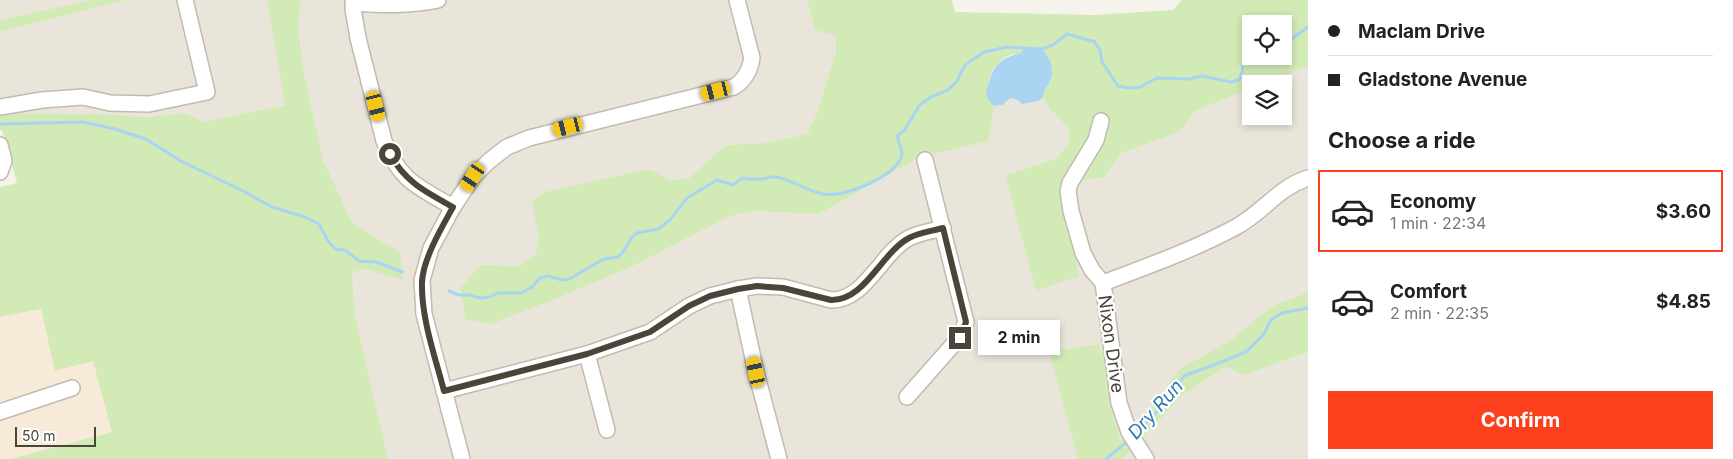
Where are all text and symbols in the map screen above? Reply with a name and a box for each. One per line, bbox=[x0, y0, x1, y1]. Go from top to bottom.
map controls bbox=[1242, 15, 1292, 125]
button: locate bbox=[1242, 15, 1292, 65]
text: Maclam Drive bbox=[1358, 20, 1485, 43]
text: Gladstone Avenue bbox=[1358, 68, 1527, 91]
button: layers bbox=[1242, 75, 1292, 125]
car bbox=[699, 80, 732, 102]
car bbox=[365, 90, 386, 122]
car bbox=[551, 116, 584, 138]
text: Choose a ride bbox=[1328, 127, 1476, 153]
route start bbox=[379, 143, 401, 165]
car bbox=[458, 160, 487, 194]
icon: car bbox=[1330, 189, 1375, 234]
text: Economy bbox=[1390, 190, 1476, 213]
text: $3.60 bbox=[1656, 200, 1711, 223]
text: 1 min · 22:34 bbox=[1390, 213, 1486, 233]
icon: car bbox=[1330, 279, 1375, 324]
text: Comfort bbox=[1390, 280, 1467, 303]
text: $4.85 bbox=[1656, 290, 1711, 313]
street label: Nixon Drive bbox=[1094, 294, 1129, 394]
text: 2 min · 22:35 bbox=[1390, 303, 1489, 323]
callout: 2 min bbox=[978, 320, 1060, 356]
route end bbox=[949, 327, 971, 349]
text: 2 min bbox=[998, 327, 1040, 347]
car bbox=[745, 356, 766, 388]
water label: Dry Run bbox=[1123, 375, 1188, 444]
button: Confirm bbox=[1328, 391, 1713, 449]
scale bar bbox=[15, 424, 96, 447]
text: 50 m bbox=[22, 427, 56, 444]

